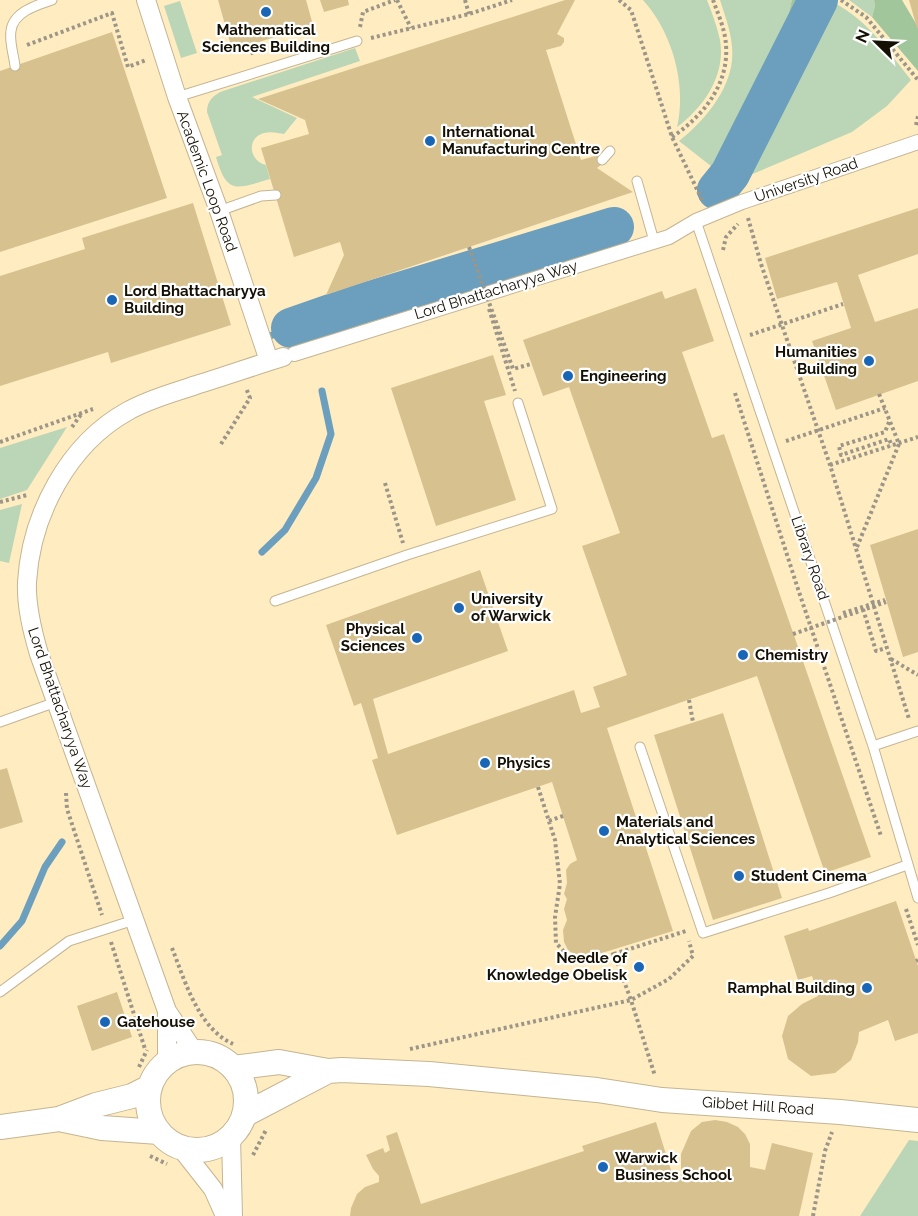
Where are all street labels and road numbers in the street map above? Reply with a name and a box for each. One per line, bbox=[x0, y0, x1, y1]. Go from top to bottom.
street label: Academic Loop Road bbox=[173, 108, 241, 254]
street label: University Road bbox=[752, 154, 860, 206]
street label: Lord Bhattacharyya Way bbox=[412, 257, 580, 323]
street label: Library Road bbox=[787, 514, 833, 602]
street label: Lord Bhattacharyya Way bbox=[24, 625, 96, 791]
street label: Gibbet Hill Road bbox=[702, 1093, 814, 1119]

